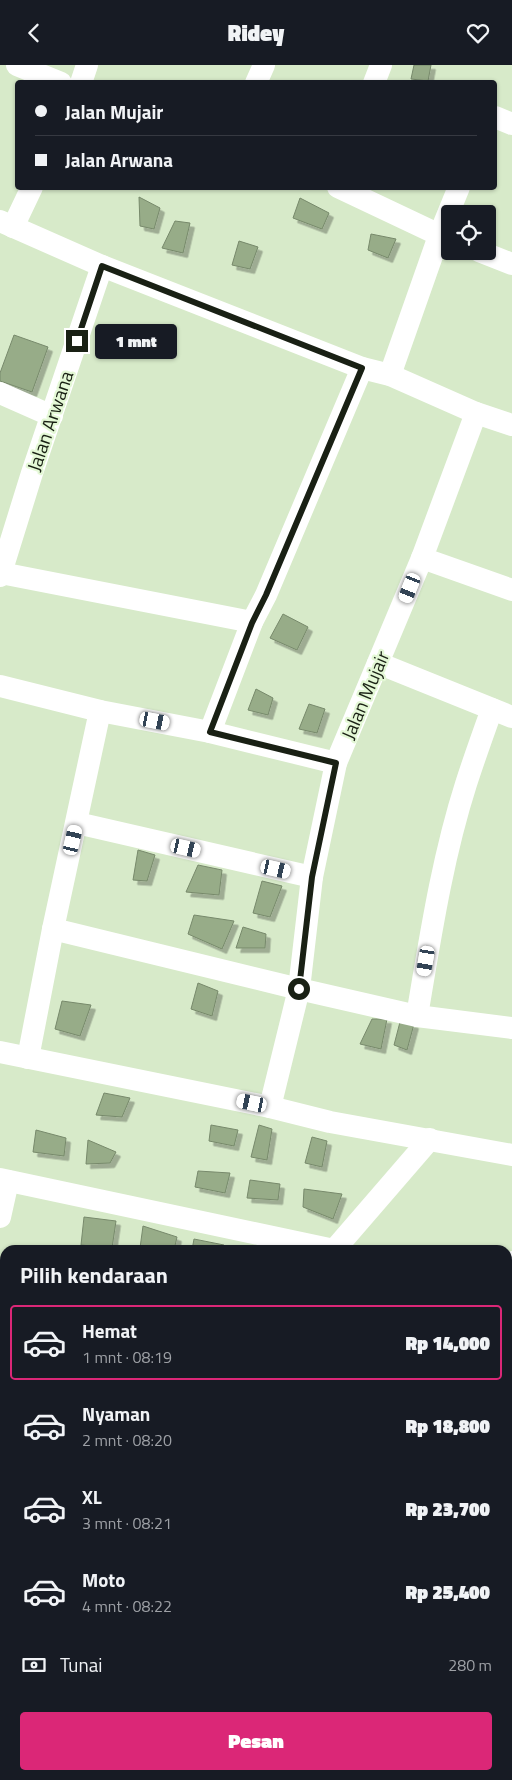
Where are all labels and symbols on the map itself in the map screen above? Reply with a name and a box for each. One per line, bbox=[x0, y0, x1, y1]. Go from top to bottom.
callout: 1 mnt bbox=[94, 323, 177, 359]
route end bbox=[66, 330, 88, 352]
street label: Jalan Arwana bbox=[19, 366, 80, 475]
car bbox=[397, 571, 422, 605]
street label: Jalan Mujair bbox=[333, 646, 396, 744]
car bbox=[138, 711, 171, 731]
car bbox=[62, 824, 83, 856]
car bbox=[169, 837, 202, 859]
car bbox=[259, 858, 292, 880]
car bbox=[416, 945, 435, 977]
route start bbox=[288, 978, 310, 1000]
car bbox=[235, 1093, 268, 1113]

